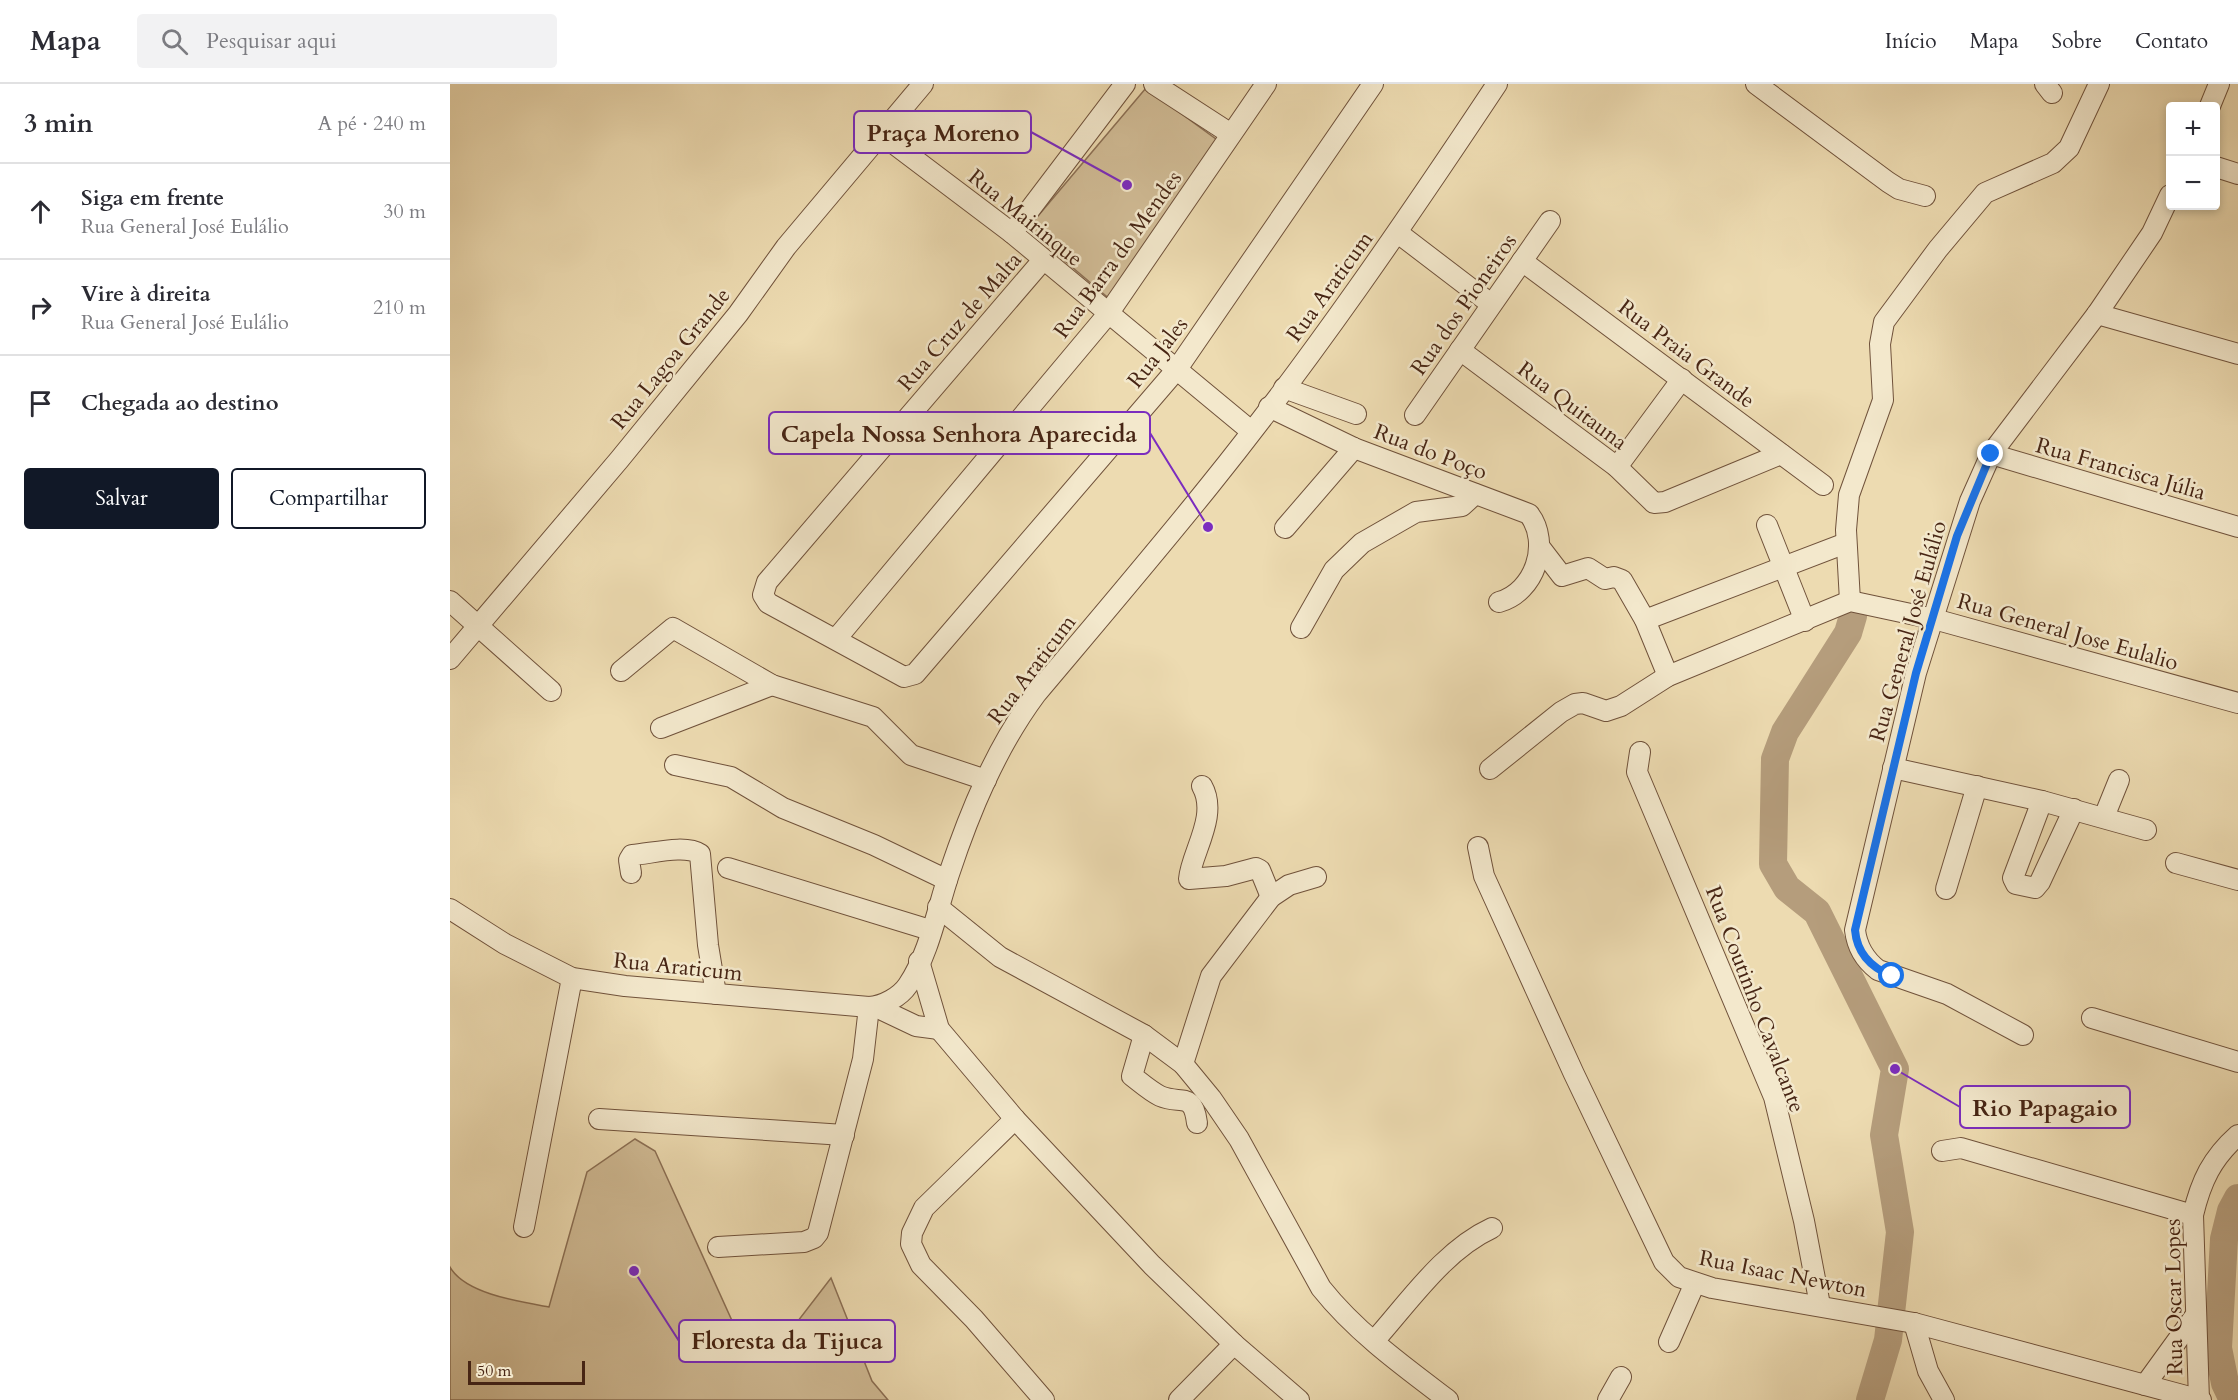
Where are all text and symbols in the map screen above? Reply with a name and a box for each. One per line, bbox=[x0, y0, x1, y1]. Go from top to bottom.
search box bbox=[137, 14, 557, 68]
text: Mapa bbox=[30, 22, 101, 60]
icon: search bbox=[158, 25, 191, 58]
text: Pesquisar aqui bbox=[206, 26, 337, 56]
text: Início bbox=[1885, 27, 1937, 56]
text: Mapa bbox=[1970, 27, 2019, 56]
text: Sobre bbox=[2052, 27, 2102, 56]
text: Contato bbox=[2135, 27, 2208, 56]
map controls bbox=[2166, 102, 2220, 210]
button: + bbox=[2166, 102, 2220, 156]
text: 3 min bbox=[24, 106, 93, 141]
text: A pé · 240 m bbox=[318, 110, 426, 137]
callout: Praça Moreno bbox=[854, 111, 1031, 153]
text: Praça Moreno bbox=[867, 117, 1019, 150]
button: − bbox=[2166, 156, 2220, 210]
street label: Rua Mairinque bbox=[962, 162, 1089, 273]
street label: Rua Barra do Mendes bbox=[1047, 165, 1189, 344]
text: Siga em frente bbox=[81, 183, 224, 213]
icon: ahead bbox=[24, 195, 57, 228]
text: 30 m bbox=[383, 198, 426, 225]
text: Rua General José Eulálio bbox=[81, 213, 289, 240]
street label: Rua Araticum bbox=[1280, 225, 1380, 348]
street label: Rua dos Pioneiros bbox=[1404, 228, 1524, 381]
street label: Rua Cruz de Malta bbox=[891, 245, 1029, 398]
text: Vire à direita bbox=[81, 279, 211, 309]
street label: Rua Lagoa Grande bbox=[604, 281, 737, 436]
icon: right bbox=[24, 291, 57, 324]
street label: Rua Praia Grande bbox=[1612, 292, 1761, 415]
text: 210 m bbox=[373, 294, 426, 321]
text: Rua General José Eulálio bbox=[81, 309, 289, 336]
street label: Rua Jales bbox=[1121, 311, 1195, 394]
street label: Rua Quitauna bbox=[1511, 355, 1634, 457]
icon: arrive bbox=[24, 387, 57, 420]
text: Chegada ao destino bbox=[81, 388, 279, 418]
callout: Capela Nossa Senhora Aparecida bbox=[769, 412, 1150, 454]
street label: Rua do Poço bbox=[1370, 417, 1492, 487]
text: Capela Nossa Senhora Aparecida bbox=[781, 418, 1137, 451]
street label: Rua Francisca Júlia bbox=[2032, 430, 2209, 508]
route end bbox=[1977, 440, 2003, 466]
button: Salvar bbox=[24, 468, 219, 529]
button: Compartilhar bbox=[231, 468, 426, 529]
street label: Rua General José Eulálio bbox=[1862, 517, 1954, 745]
street label: Rua General Jose Eulalio bbox=[1954, 586, 2182, 678]
street label: Rua Araticum bbox=[981, 608, 1083, 730]
street label: Rua Coutinho Cavalcante bbox=[1698, 882, 1812, 1117]
street label: Rua Araticum bbox=[612, 945, 744, 989]
route start bbox=[1878, 962, 1904, 988]
callout: Rio Papagaio bbox=[1960, 1086, 2130, 1128]
text: Rio Papagaio bbox=[1972, 1092, 2118, 1125]
street label: Rua Oscar Lopes bbox=[2158, 1218, 2190, 1376]
street label: Rua Isaac Newton bbox=[1696, 1243, 1870, 1305]
callout: Floresta da Tijuca bbox=[679, 1320, 895, 1362]
text: Floresta da Tijuca bbox=[691, 1325, 883, 1358]
scale bar bbox=[468, 1358, 585, 1386]
text: 50 m bbox=[477, 1360, 511, 1382]

